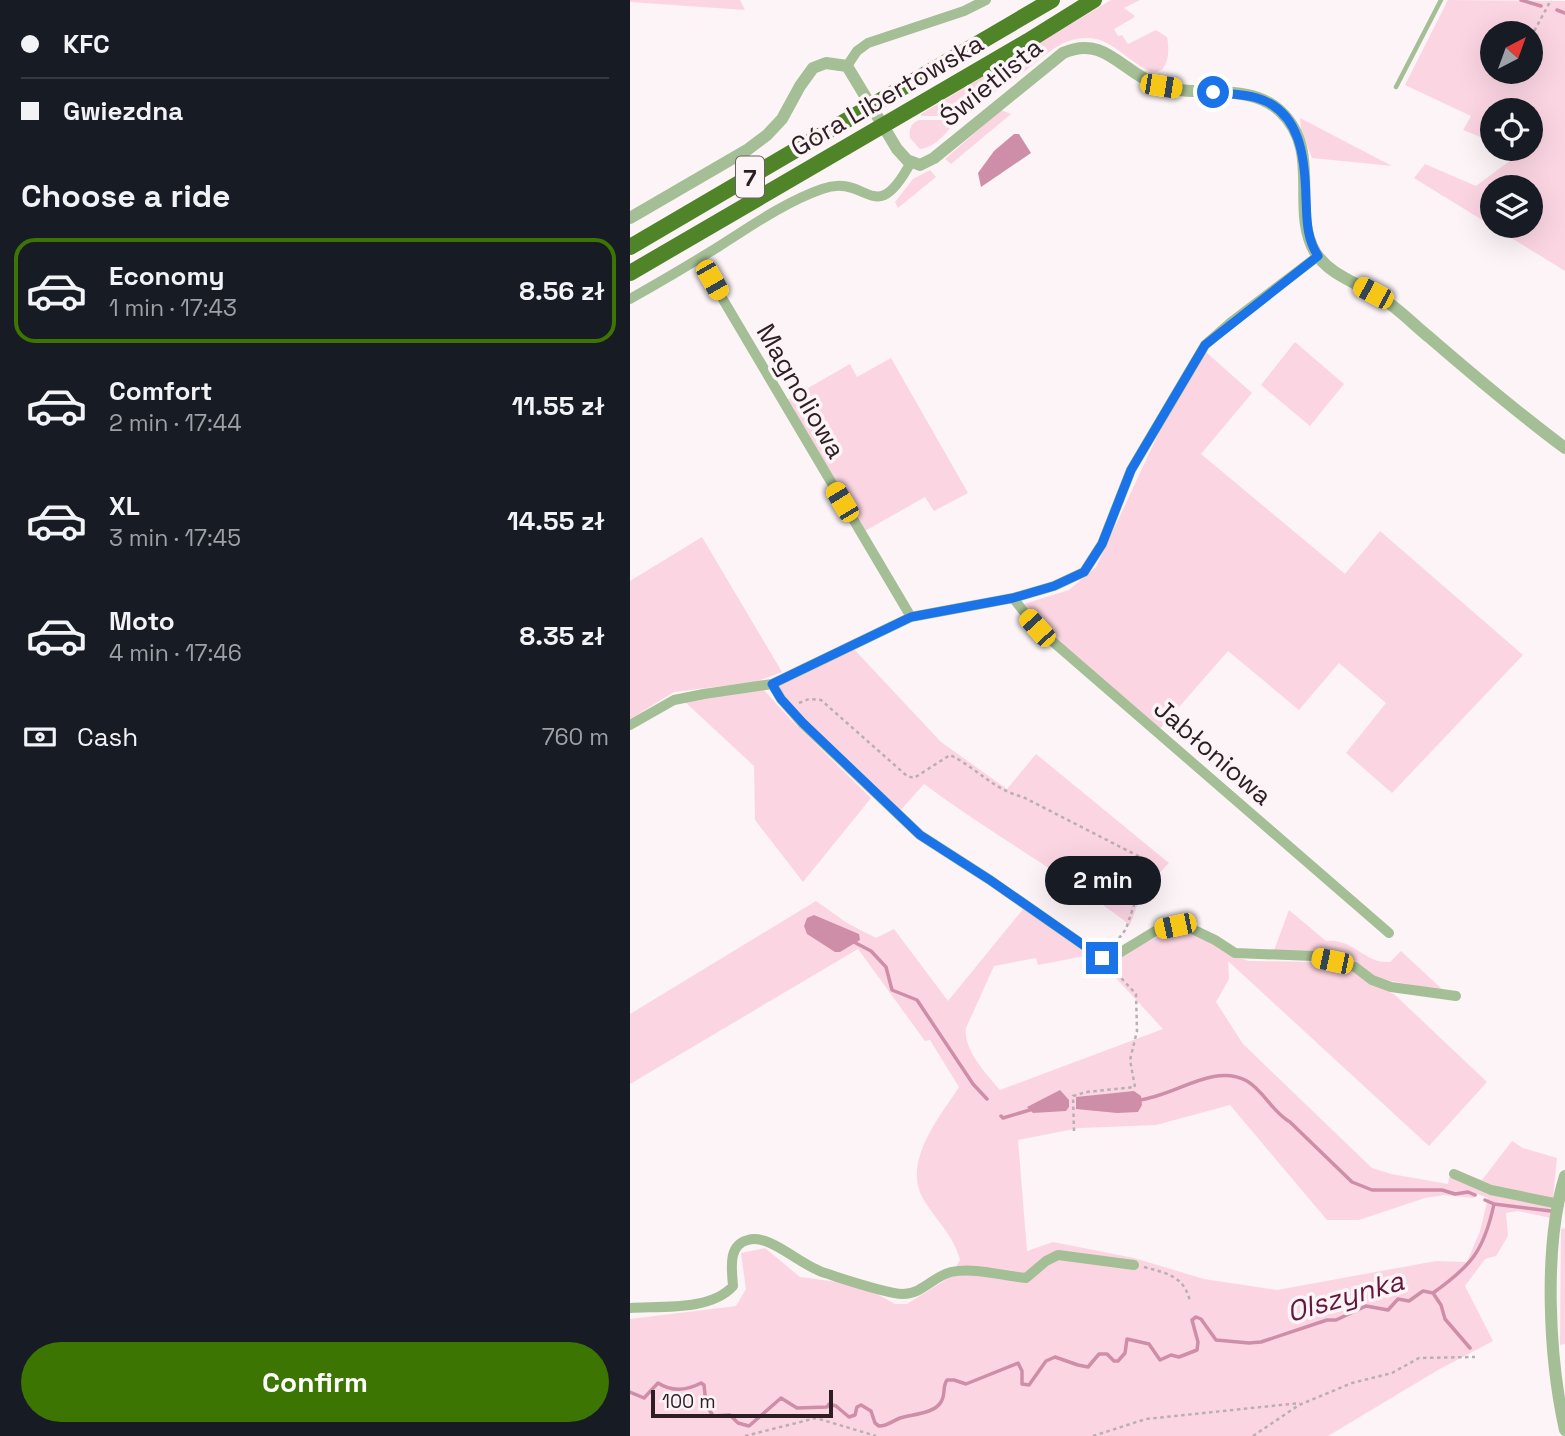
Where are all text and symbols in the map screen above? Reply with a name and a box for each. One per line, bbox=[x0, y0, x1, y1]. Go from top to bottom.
north arrow bbox=[1480, 21, 1544, 84]
map controls bbox=[1480, 21, 1543, 238]
street label: Góra Libertowska bbox=[785, 26, 990, 164]
text: KFC bbox=[63, 27, 110, 61]
street label: Świetlista bbox=[933, 30, 1050, 134]
car bbox=[1139, 72, 1184, 100]
route start bbox=[1197, 76, 1229, 108]
text: Gwiezdna bbox=[63, 94, 183, 128]
button: locate bbox=[1480, 98, 1543, 161]
road number: 7 bbox=[736, 156, 764, 197]
button: layers bbox=[1480, 175, 1543, 238]
text: Choose a ride bbox=[21, 176, 231, 216]
car bbox=[693, 257, 732, 303]
icon: car bbox=[25, 259, 88, 322]
text: Economy bbox=[109, 259, 225, 293]
text: 8.56 zł bbox=[519, 274, 605, 308]
car bbox=[1350, 274, 1397, 312]
text: 1 min · 17:43 bbox=[109, 293, 237, 323]
street label: Magnoliowa bbox=[749, 318, 853, 464]
icon: car bbox=[25, 374, 88, 437]
text: Comfort bbox=[109, 374, 212, 408]
text: 11.55 zł bbox=[512, 389, 605, 423]
text: 2 min · 17:44 bbox=[109, 408, 242, 438]
car bbox=[823, 479, 862, 525]
icon: car bbox=[25, 489, 88, 552]
text: XL bbox=[109, 489, 140, 523]
text: 14.55 zł bbox=[507, 504, 605, 538]
text: 3 min · 17:45 bbox=[109, 523, 241, 553]
icon: car bbox=[25, 604, 88, 667]
text: Moto bbox=[109, 604, 175, 638]
car bbox=[1016, 605, 1059, 651]
text: 8.35 zł bbox=[520, 619, 605, 653]
text: 4 min · 17:46 bbox=[109, 638, 242, 668]
street label: Jabłoniowa bbox=[1147, 691, 1279, 813]
icon: cash bbox=[21, 718, 59, 756]
text: Cash bbox=[77, 720, 138, 754]
text: 760 m bbox=[542, 722, 609, 752]
callout: 2 min bbox=[1044, 856, 1160, 906]
text: 2 min bbox=[1073, 865, 1133, 895]
car bbox=[1153, 911, 1198, 941]
route end bbox=[1086, 942, 1118, 974]
car bbox=[1310, 946, 1355, 976]
water label: Olszynka bbox=[1282, 1262, 1409, 1330]
button: Confirm bbox=[21, 1342, 609, 1422]
scale bar bbox=[651, 1387, 833, 1419]
text: 100 m bbox=[662, 1389, 716, 1414]

